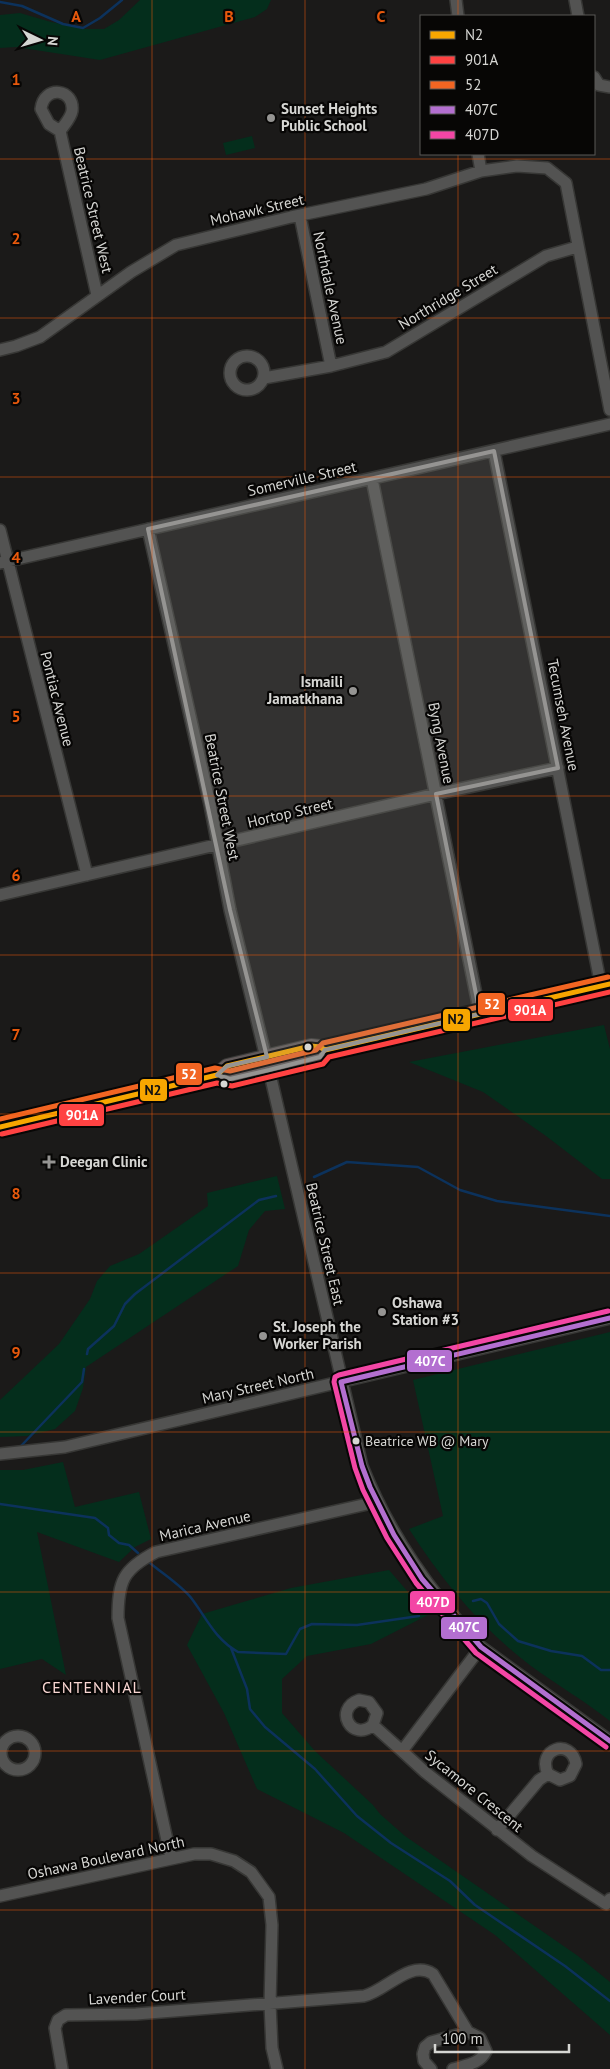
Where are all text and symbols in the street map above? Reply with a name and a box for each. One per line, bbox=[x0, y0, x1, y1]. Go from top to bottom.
text: A bbox=[71, 6, 81, 26]
text: B bbox=[224, 6, 234, 26]
text: C bbox=[377, 6, 386, 26]
north arrow bbox=[15, 15, 65, 65]
legend bbox=[420, 15, 595, 155]
text: N2 bbox=[465, 25, 483, 44]
text: N bbox=[44, 36, 62, 47]
text: 901A bbox=[465, 50, 499, 69]
text: 1 bbox=[11, 69, 21, 89]
text: 52 bbox=[465, 75, 481, 94]
place label: Sunset Heights Public School bbox=[281, 99, 377, 135]
text: 407C bbox=[465, 100, 498, 119]
marker: Sunset Heights Public School bbox=[265, 112, 277, 124]
text: 407D bbox=[465, 125, 499, 144]
street label: Beatrice Street West bbox=[70, 145, 117, 275]
street label: Mohawk Street bbox=[208, 189, 306, 230]
text: 2 bbox=[11, 228, 21, 248]
street label: Northdale Avenue bbox=[309, 230, 352, 346]
street label: Northridge Street bbox=[395, 260, 501, 334]
text: 3 bbox=[11, 388, 21, 408]
street label: Somerville Street bbox=[246, 457, 358, 500]
text: 4 bbox=[11, 547, 21, 567]
street label: Pontiac Avenue bbox=[36, 649, 78, 748]
street label: Tecumseh Avenue bbox=[543, 657, 584, 772]
place label: Ismaili Jamatkhana bbox=[266, 672, 343, 708]
marker: Ismaili Jamatkhana bbox=[347, 685, 359, 697]
street label: Byng Avenue bbox=[424, 701, 459, 785]
text: 5 bbox=[11, 706, 21, 726]
street label: Beatrice Street West bbox=[201, 732, 244, 862]
street label: Hortop Street bbox=[245, 793, 334, 832]
text: 6 bbox=[11, 865, 21, 885]
line badge: 52 bbox=[477, 992, 506, 1016]
text: 52 bbox=[484, 995, 500, 1013]
line badge: 901A bbox=[507, 998, 554, 1022]
text: 901A bbox=[514, 1001, 547, 1019]
line badge: N2 bbox=[442, 1008, 471, 1032]
text: N2 bbox=[447, 1010, 465, 1028]
text: 7 bbox=[11, 1024, 21, 1044]
unlabelled marker bbox=[303, 1042, 313, 1052]
line badge: 52 bbox=[175, 1062, 203, 1086]
text: 52 bbox=[181, 1065, 197, 1083]
line badge: N2 bbox=[139, 1078, 168, 1102]
unlabelled marker bbox=[219, 1079, 229, 1089]
text: N2 bbox=[144, 1081, 162, 1099]
line badge: 901A bbox=[58, 1103, 105, 1127]
text: 901A bbox=[66, 1106, 99, 1124]
place label: Deegan Clinic bbox=[60, 1152, 148, 1171]
marker: Deegan Clinic bbox=[42, 1155, 56, 1169]
street label: Beatrice Street East bbox=[302, 1181, 349, 1307]
text: 8 bbox=[11, 1183, 21, 1203]
place label: Oshawa Station #3 bbox=[392, 1293, 459, 1329]
marker: Oshawa Station #3 bbox=[376, 1306, 388, 1318]
place label: St. Joseph the Worker Parish bbox=[273, 1317, 362, 1353]
marker: St. Joseph the Worker Parish bbox=[257, 1330, 269, 1342]
text: 9 bbox=[11, 1342, 21, 1362]
line badge: 407C bbox=[406, 1349, 453, 1373]
text: 407C bbox=[414, 1352, 446, 1370]
street label: Mary Street North bbox=[200, 1363, 316, 1408]
place label: Beatrice WB @ Mary bbox=[365, 1432, 489, 1450]
marker: Beatrice WB @ Mary bbox=[351, 1436, 361, 1446]
street label: Marica Avenue bbox=[157, 1506, 252, 1545]
line badge: 407D bbox=[409, 1590, 456, 1614]
text: 407D bbox=[417, 1593, 449, 1611]
line badge: 407C bbox=[440, 1616, 488, 1640]
text: 407C bbox=[448, 1618, 480, 1636]
district label: CENTENNIAL bbox=[42, 1677, 142, 1697]
street label: Sycamore Crescent bbox=[421, 1745, 527, 1836]
street label: Oshawa Boulevard North bbox=[26, 1832, 186, 1883]
street label: Lavender Court bbox=[88, 1984, 186, 2009]
scale bar bbox=[435, 2022, 569, 2054]
text: 100 m bbox=[442, 2029, 483, 2048]

